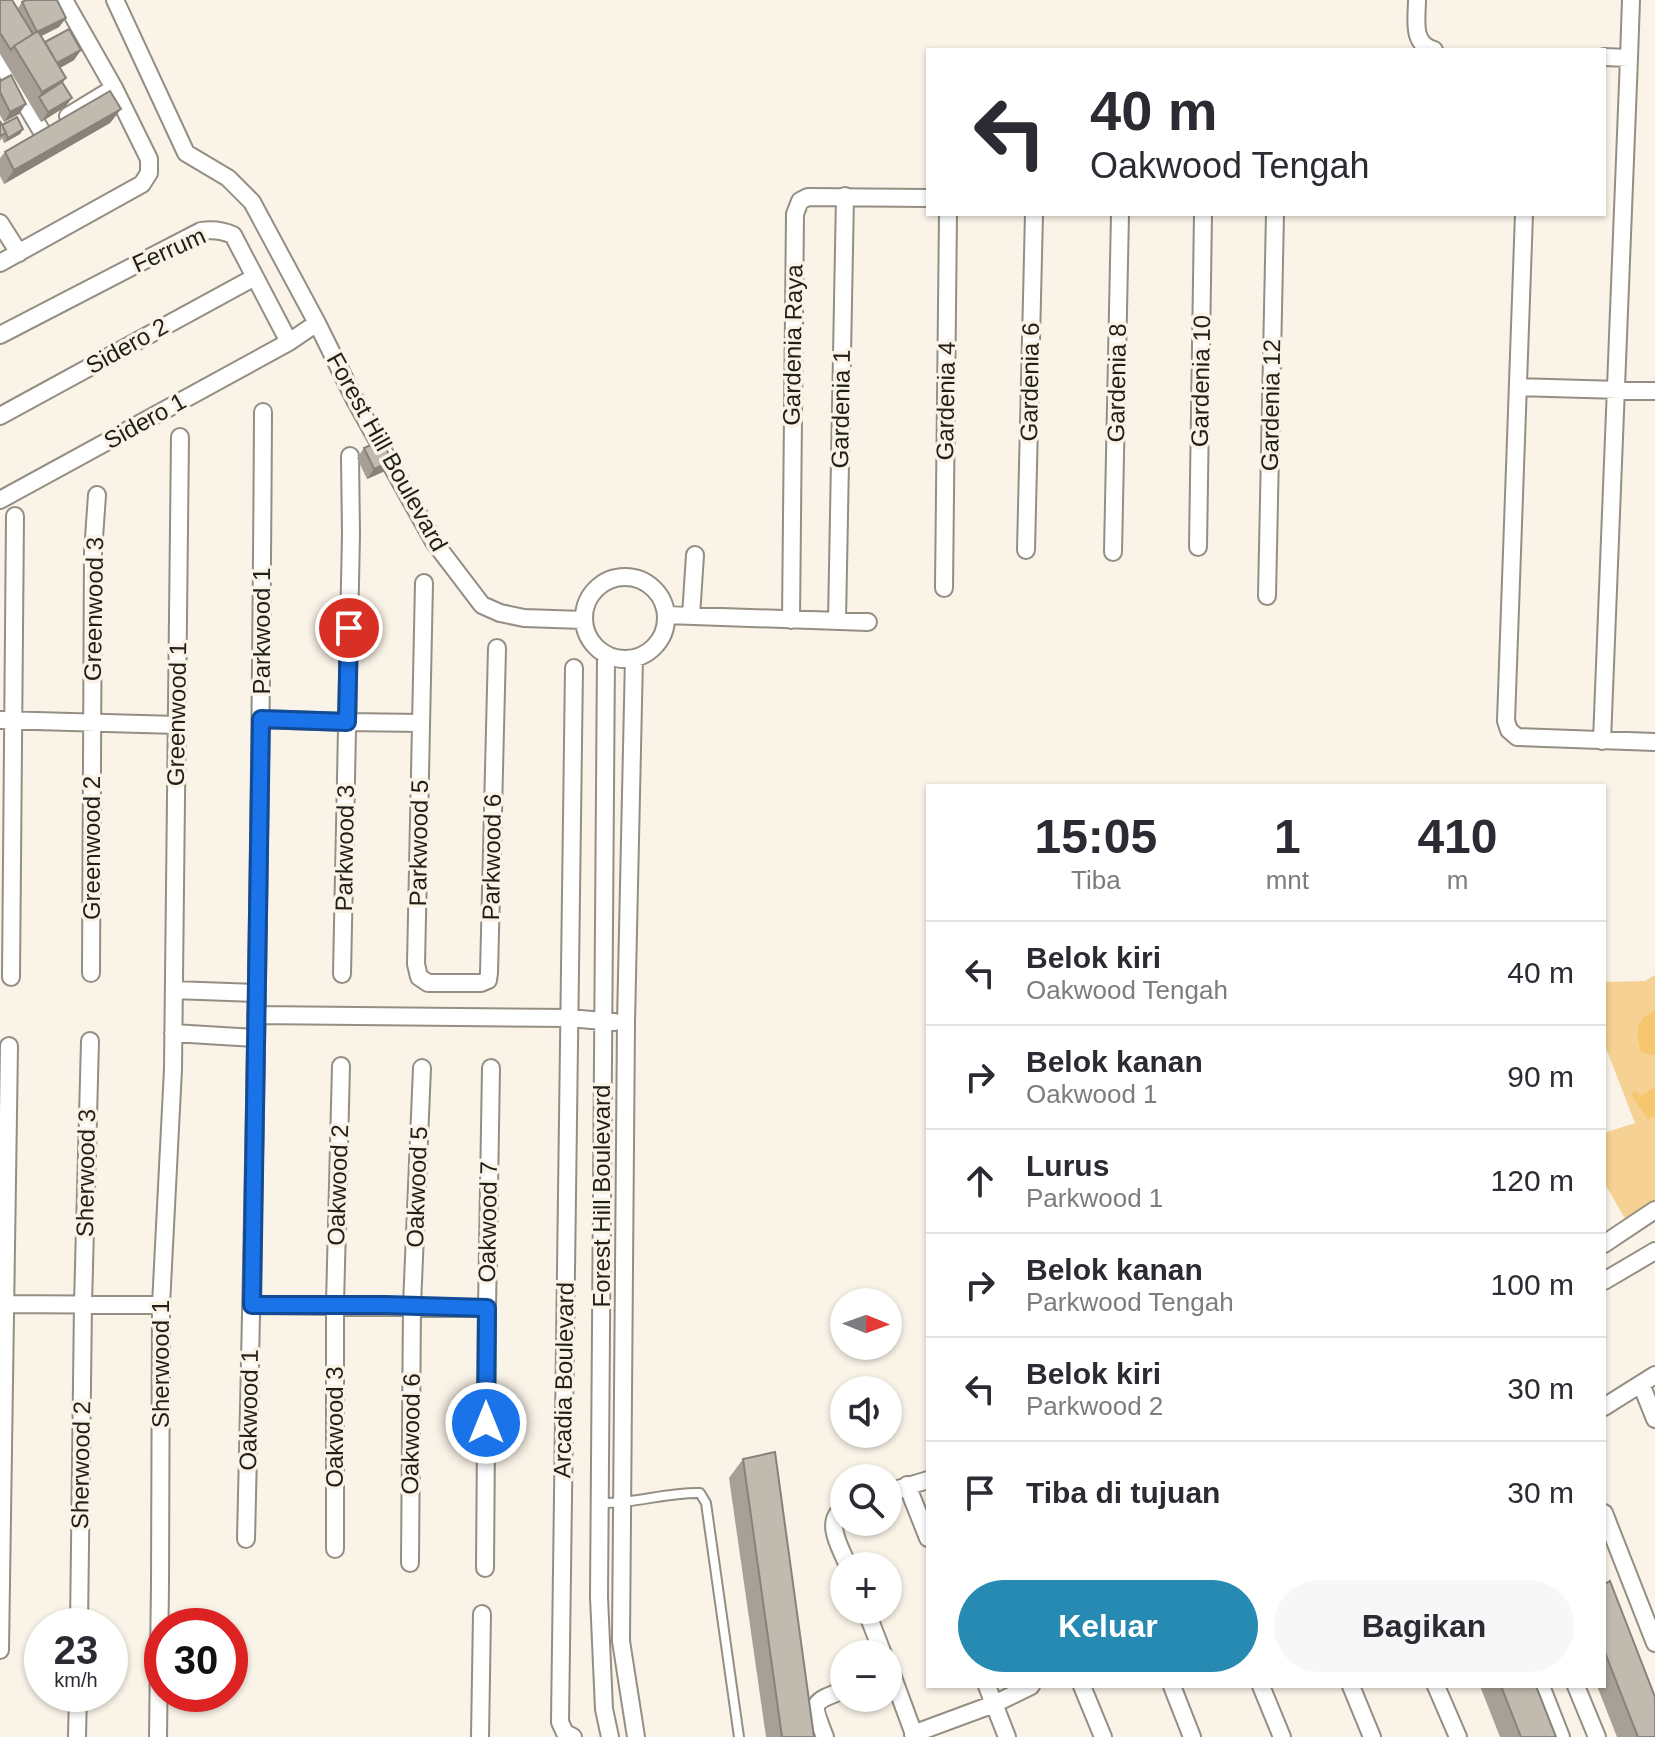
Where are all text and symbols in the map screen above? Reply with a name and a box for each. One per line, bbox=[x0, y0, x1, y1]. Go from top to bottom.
text: 40 m bbox=[1090, 79, 1218, 142]
icon: left bbox=[958, 80, 1062, 184]
text: Oakwood Tengah bbox=[1090, 145, 1370, 186]
street label: Ferrum bbox=[128, 221, 210, 278]
street label: Gardenia Raya bbox=[778, 263, 807, 426]
street label: Sidero 2 bbox=[81, 312, 172, 379]
street label: Gardenia 10 bbox=[1186, 315, 1215, 447]
street label: Gardenia 6 bbox=[1015, 322, 1044, 442]
street label: Gardenia 8 bbox=[1102, 323, 1131, 443]
street label: Gardenia 12 bbox=[1256, 339, 1285, 471]
street label: Gardenia 4 bbox=[931, 341, 960, 461]
street label: Forest Hill Boulevard bbox=[322, 348, 453, 556]
street label: Gardenia 1 bbox=[826, 349, 855, 469]
street label: Sidero 1 bbox=[99, 387, 190, 454]
street label: Greenwood 3 bbox=[79, 537, 108, 681]
street label: Parkwood 1 bbox=[248, 568, 275, 694]
pin bbox=[315, 594, 383, 662]
icon: arrive bbox=[327, 606, 371, 650]
street label: Greenwood 1 bbox=[162, 642, 191, 786]
street label: Greenwood 2 bbox=[78, 776, 105, 920]
street label: Parkwood 5 bbox=[404, 779, 433, 907]
street label: Parkwood 3 bbox=[330, 784, 359, 912]
street label: Parkwood 6 bbox=[477, 793, 506, 921]
text: 15:05 bbox=[1034, 810, 1157, 863]
text: 1 bbox=[1274, 810, 1301, 863]
text: 410 bbox=[1417, 810, 1498, 863]
text: Tiba bbox=[1071, 865, 1121, 895]
text: mnt bbox=[1266, 865, 1309, 895]
text: m bbox=[1447, 865, 1468, 895]
text: Belok kiri bbox=[1026, 941, 1161, 974]
icon: left bbox=[958, 951, 1002, 995]
text: 40 m bbox=[1507, 956, 1574, 989]
text: Oakwood Tengah bbox=[1026, 975, 1228, 1005]
text: Belok kanan bbox=[1026, 1045, 1203, 1078]
icon: right bbox=[958, 1055, 1002, 1099]
text: 90 m bbox=[1507, 1060, 1574, 1093]
text: Oakwood 1 bbox=[1026, 1079, 1158, 1109]
street label: Forest Hill Boulevard bbox=[588, 1085, 615, 1307]
street label: Sherwood 3 bbox=[71, 1109, 100, 1237]
street label: Oakwood 2 bbox=[322, 1124, 353, 1246]
street label: Oakwood 5 bbox=[401, 1126, 432, 1248]
text: Lurus bbox=[1026, 1149, 1109, 1182]
icon: ahead bbox=[958, 1159, 1002, 1203]
street label: Oakwood 7 bbox=[473, 1161, 502, 1283]
text: 120 m bbox=[1491, 1164, 1574, 1197]
text: Parkwood 1 bbox=[1026, 1183, 1163, 1213]
text: Belok kanan bbox=[1026, 1253, 1203, 1286]
icon: right bbox=[958, 1263, 1002, 1307]
text: 100 m bbox=[1491, 1268, 1574, 1301]
street label: Arcadia Boulevard bbox=[548, 1282, 579, 1478]
text: Parkwood Tengah bbox=[1026, 1287, 1234, 1317]
north arrow bbox=[830, 1288, 902, 1360]
map controls bbox=[830, 1288, 902, 1712]
street label: Sherwood 1 bbox=[147, 1300, 174, 1428]
street label: Oakwood 1 bbox=[234, 1349, 263, 1471]
text: Belok kiri bbox=[1026, 1357, 1161, 1390]
street label: Oakwood 3 bbox=[321, 1366, 348, 1488]
icon: left bbox=[958, 1367, 1002, 1411]
text: 30 m bbox=[1507, 1372, 1574, 1405]
street label: Oakwood 6 bbox=[396, 1373, 425, 1495]
button: sound bbox=[830, 1376, 902, 1448]
position arrow bbox=[444, 1381, 528, 1465]
text: Parkwood 2 bbox=[1026, 1391, 1163, 1421]
street label: Sherwood 2 bbox=[66, 1401, 95, 1529]
button: search bbox=[830, 1464, 902, 1536]
icon: arrive bbox=[958, 1471, 1002, 1515]
text: Tiba di tujuan bbox=[1026, 1476, 1220, 1509]
text: 30 m bbox=[1507, 1476, 1574, 1509]
button: + bbox=[830, 1552, 902, 1624]
button: Keluar bbox=[958, 1580, 1258, 1672]
button: Bagikan bbox=[1274, 1580, 1574, 1672]
speed limit sign: 30 bbox=[144, 1608, 248, 1712]
text: 23 bbox=[54, 1628, 98, 1672]
button: − bbox=[830, 1640, 902, 1712]
text: km/h bbox=[54, 1669, 98, 1691]

